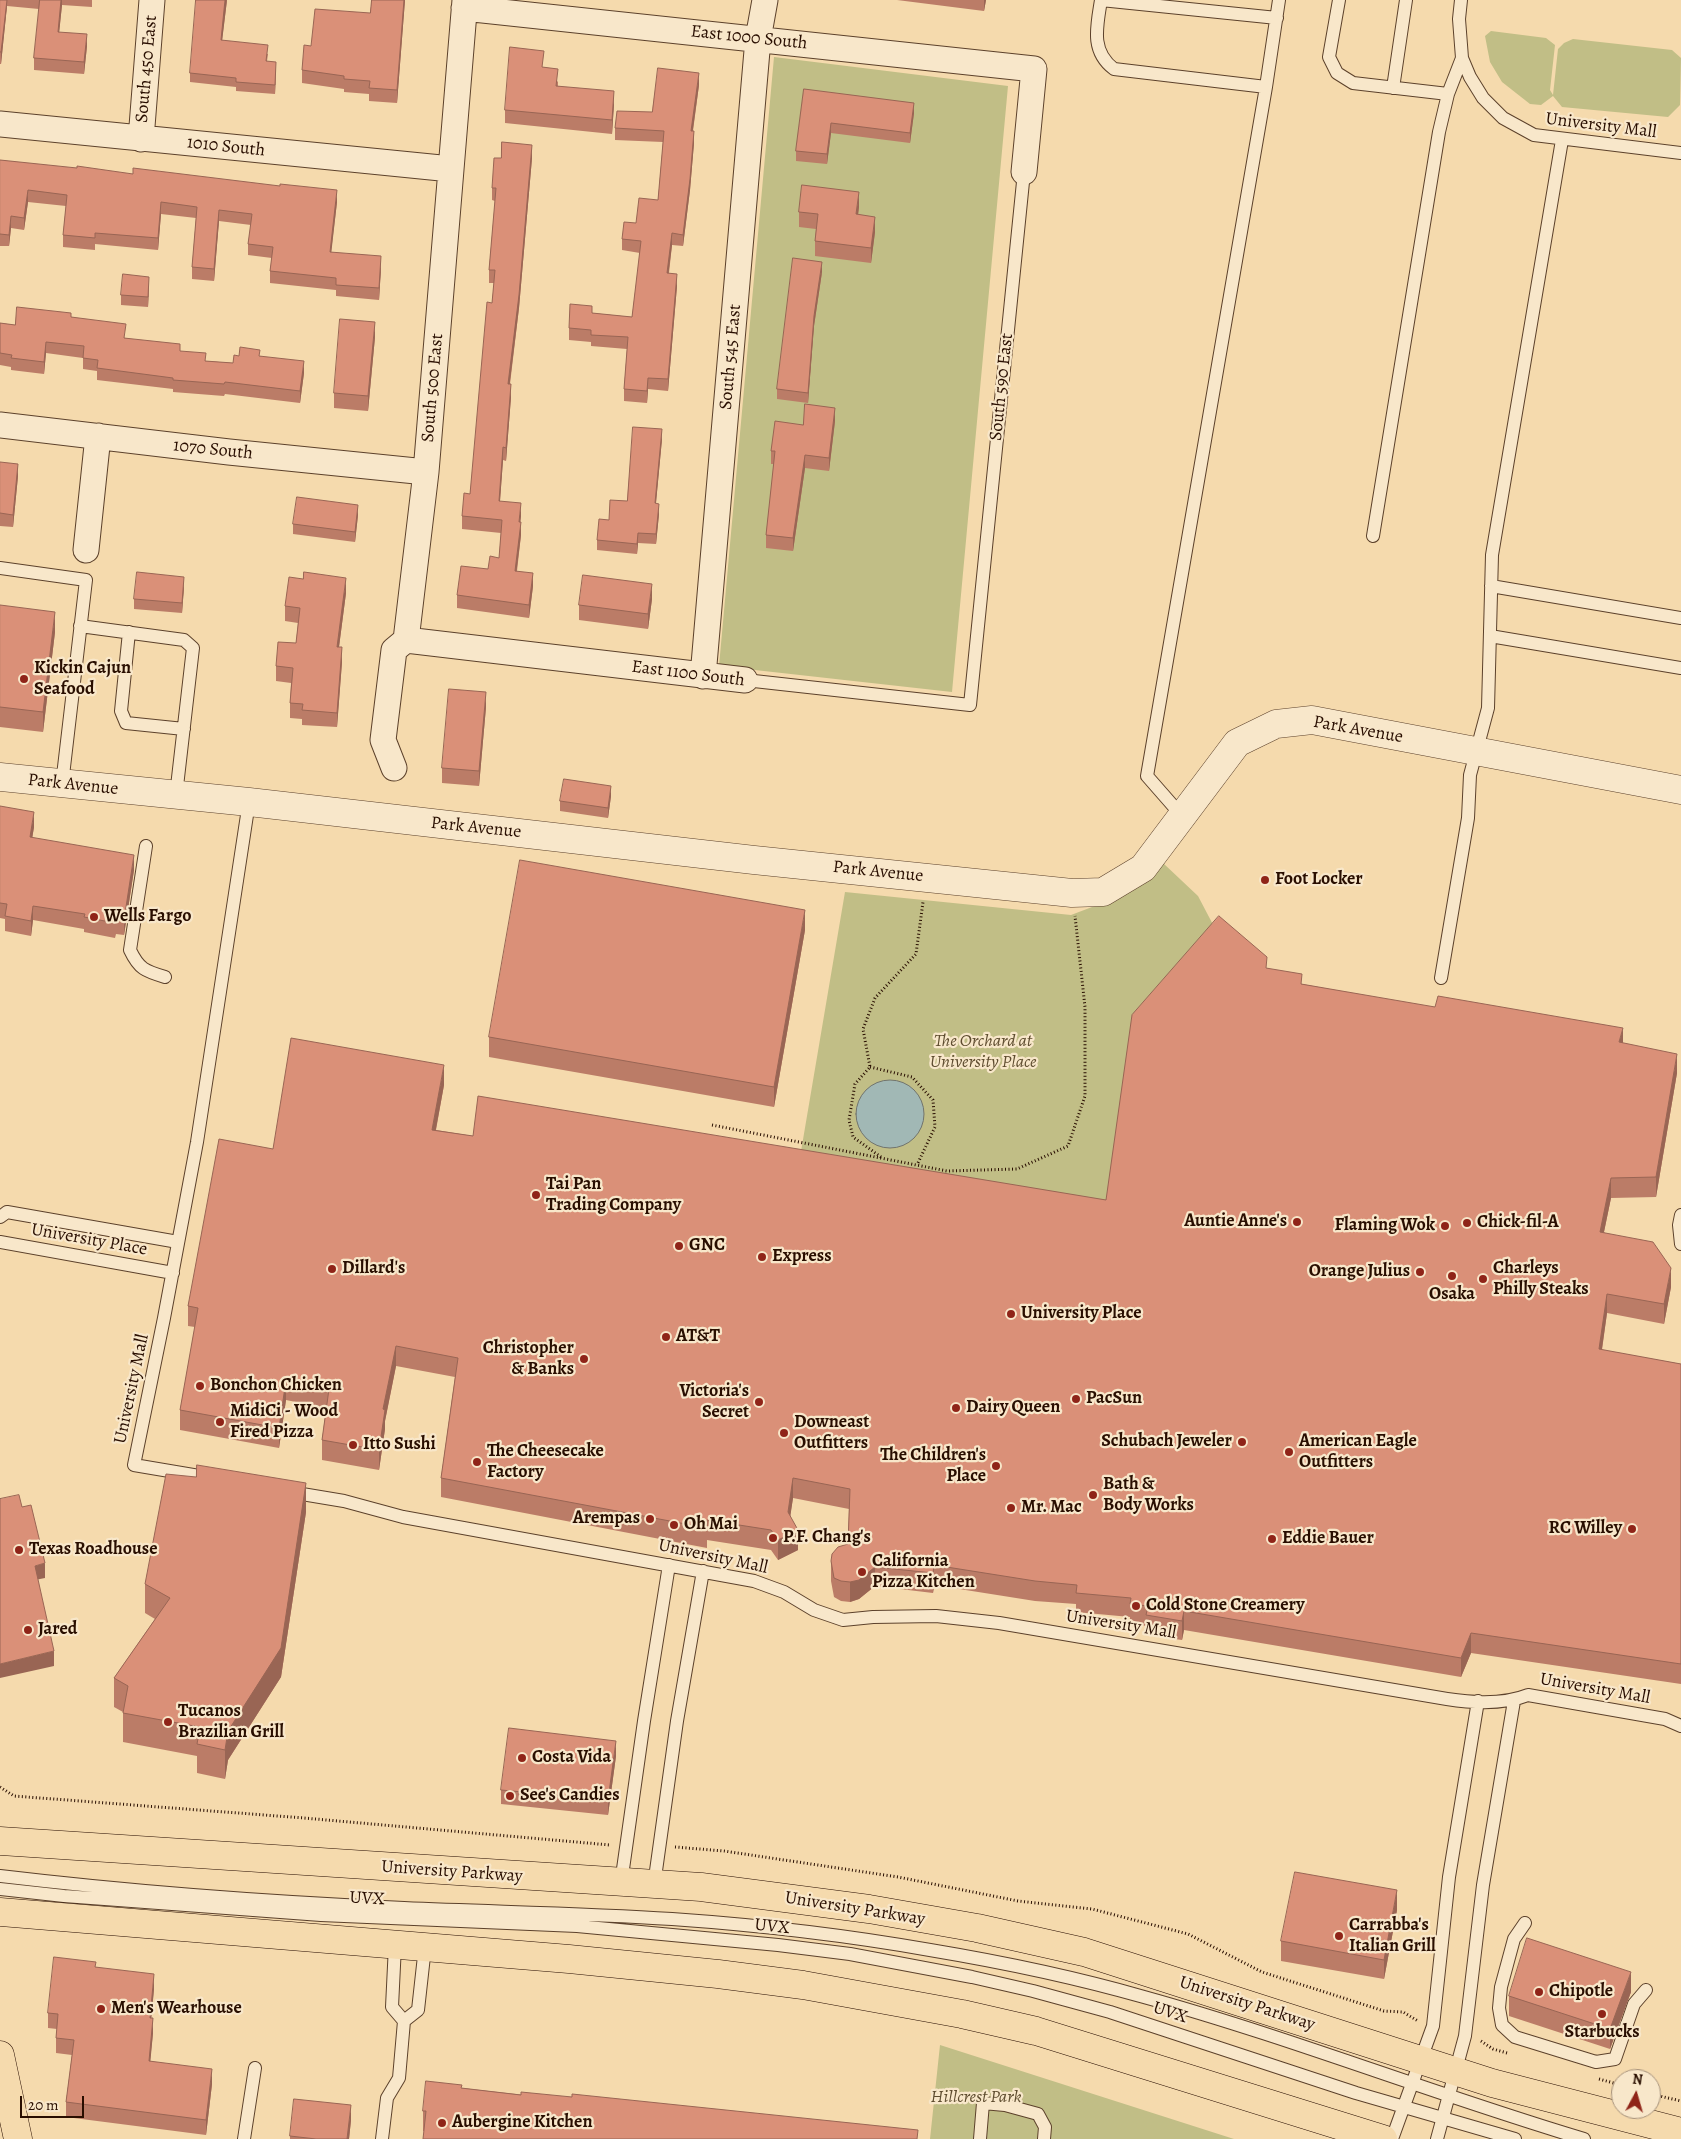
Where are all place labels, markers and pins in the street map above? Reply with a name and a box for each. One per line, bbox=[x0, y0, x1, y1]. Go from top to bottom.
place label: Kickin Cajun Seafood bbox=[34, 658, 131, 701]
marker: Kickin Cajun Seafood bbox=[18, 673, 30, 685]
place label: Foot Locker bbox=[1275, 869, 1363, 891]
marker: Foot Locker bbox=[1259, 874, 1271, 886]
place label: Wells Fargo bbox=[104, 906, 192, 928]
marker: Wells Fargo bbox=[88, 911, 100, 923]
place label: Tai Pan Trading Company bbox=[546, 1174, 681, 1216]
marker: Tai Pan Trading Company bbox=[530, 1189, 542, 1201]
place label: Auntie Anne's bbox=[1184, 1211, 1287, 1233]
place label: Chick-fil-A bbox=[1477, 1212, 1559, 1234]
place label: Flaming Wok bbox=[1334, 1215, 1435, 1237]
marker: Auntie Anne's bbox=[1291, 1216, 1303, 1228]
marker: Chick-fil-A bbox=[1461, 1217, 1473, 1229]
marker: Flaming Wok bbox=[1439, 1220, 1451, 1232]
place label: GNC bbox=[689, 1235, 725, 1257]
marker: GNC bbox=[673, 1240, 685, 1252]
place label: Express bbox=[772, 1246, 832, 1268]
marker: Express bbox=[756, 1251, 768, 1263]
place label: Dillard's bbox=[342, 1258, 405, 1280]
place label: Charleys Philly Steaks bbox=[1493, 1258, 1589, 1300]
place label: Orange Julius bbox=[1309, 1261, 1410, 1283]
marker: Dillard's bbox=[326, 1263, 338, 1275]
marker: Orange Julius bbox=[1414, 1266, 1426, 1278]
marker: Osaka bbox=[1446, 1270, 1458, 1282]
marker: Charleys Philly Steaks bbox=[1477, 1273, 1489, 1285]
place label: Osaka bbox=[1429, 1284, 1475, 1306]
place label: University Place bbox=[1021, 1303, 1141, 1325]
marker: University Place bbox=[1005, 1308, 1017, 1320]
place label: AT&T bbox=[676, 1326, 720, 1348]
marker: AT&T bbox=[660, 1331, 672, 1343]
place label: Christopher & Banks bbox=[483, 1338, 574, 1380]
marker: Christopher & Banks bbox=[578, 1353, 590, 1365]
place label: Bonchon Chicken bbox=[210, 1375, 342, 1397]
marker: Bonchon Chicken bbox=[194, 1380, 206, 1392]
place label: Victoria's Secret bbox=[680, 1381, 749, 1424]
place label: PacSun bbox=[1086, 1388, 1142, 1410]
marker: PacSun bbox=[1070, 1393, 1082, 1405]
marker: Victoria's Secret bbox=[753, 1396, 765, 1408]
place label: Dairy Queen bbox=[966, 1397, 1060, 1419]
place label: MidiCi - Wood Fired Pizza bbox=[230, 1401, 338, 1444]
marker: Dairy Queen bbox=[950, 1402, 962, 1414]
place label: Downeast Outfitters bbox=[794, 1412, 869, 1455]
marker: MidiCi - Wood Fired Pizza bbox=[214, 1416, 226, 1428]
marker: Downeast Outfitters bbox=[778, 1427, 790, 1439]
place label: Schubach Jeweler bbox=[1101, 1431, 1232, 1453]
place label: American Eagle Outfitters bbox=[1299, 1431, 1417, 1474]
place label: Itto Sushi bbox=[363, 1434, 436, 1456]
marker: Schubach Jeweler bbox=[1236, 1436, 1248, 1448]
marker: Itto Sushi bbox=[347, 1439, 359, 1451]
place label: The Cheesecake Factory bbox=[487, 1441, 604, 1484]
place label: The Children's Place bbox=[880, 1445, 986, 1488]
marker: American Eagle Outfitters bbox=[1283, 1446, 1295, 1458]
marker: The Cheesecake Factory bbox=[471, 1456, 483, 1468]
marker: The Children's Place bbox=[990, 1460, 1002, 1472]
place label: Bath & Body Works bbox=[1103, 1474, 1194, 1516]
marker: Bath & Body Works bbox=[1087, 1489, 1099, 1501]
place label: Mr. Mac bbox=[1021, 1497, 1082, 1519]
marker: Mr. Mac bbox=[1005, 1502, 1017, 1514]
place label: Arempas bbox=[573, 1508, 640, 1530]
marker: Arempas bbox=[644, 1513, 656, 1525]
place label: Oh Mai bbox=[684, 1514, 738, 1536]
place label: RC Willey bbox=[1549, 1518, 1622, 1540]
marker: Oh Mai bbox=[668, 1519, 680, 1531]
marker: RC Willey bbox=[1626, 1523, 1638, 1535]
place label: P.F. Chang's bbox=[783, 1527, 871, 1549]
place label: Eddie Bauer bbox=[1282, 1528, 1374, 1550]
marker: P.F. Chang's bbox=[767, 1532, 779, 1544]
marker: Eddie Bauer bbox=[1266, 1533, 1278, 1545]
place label: Texas Roadhouse bbox=[29, 1539, 158, 1561]
marker: Texas Roadhouse bbox=[13, 1544, 25, 1556]
place label: California Pizza Kitchen bbox=[872, 1551, 975, 1594]
marker: California Pizza Kitchen bbox=[856, 1566, 868, 1578]
place label: Cold Stone Creamery bbox=[1146, 1595, 1305, 1617]
marker: Cold Stone Creamery bbox=[1130, 1600, 1142, 1612]
place label: Jared bbox=[38, 1619, 77, 1641]
marker: Jared bbox=[22, 1624, 34, 1636]
place label: Tucanos Brazilian Grill bbox=[178, 1701, 284, 1744]
marker: Tucanos Brazilian Grill bbox=[162, 1716, 174, 1728]
place label: Costa Vida bbox=[532, 1747, 611, 1769]
marker: Costa Vida bbox=[516, 1752, 528, 1764]
place label: See's Candies bbox=[520, 1785, 620, 1807]
marker: See's Candies bbox=[504, 1790, 516, 1802]
place label: Carrabba's Italian Grill bbox=[1349, 1915, 1436, 1958]
marker: Carrabba's Italian Grill bbox=[1333, 1930, 1345, 1942]
place label: Chipotle bbox=[1549, 1981, 1613, 2003]
marker: Chipotle bbox=[1533, 1986, 1545, 1998]
place label: Men's Wearhouse bbox=[111, 1998, 242, 2020]
marker: Men's Wearhouse bbox=[95, 2003, 107, 2015]
marker: Starbucks bbox=[1596, 2008, 1608, 2020]
place label: Starbucks bbox=[1565, 2022, 1639, 2044]
place label: Aubergine Kitchen bbox=[452, 2112, 593, 2134]
marker: Aubergine Kitchen bbox=[436, 2117, 448, 2129]

